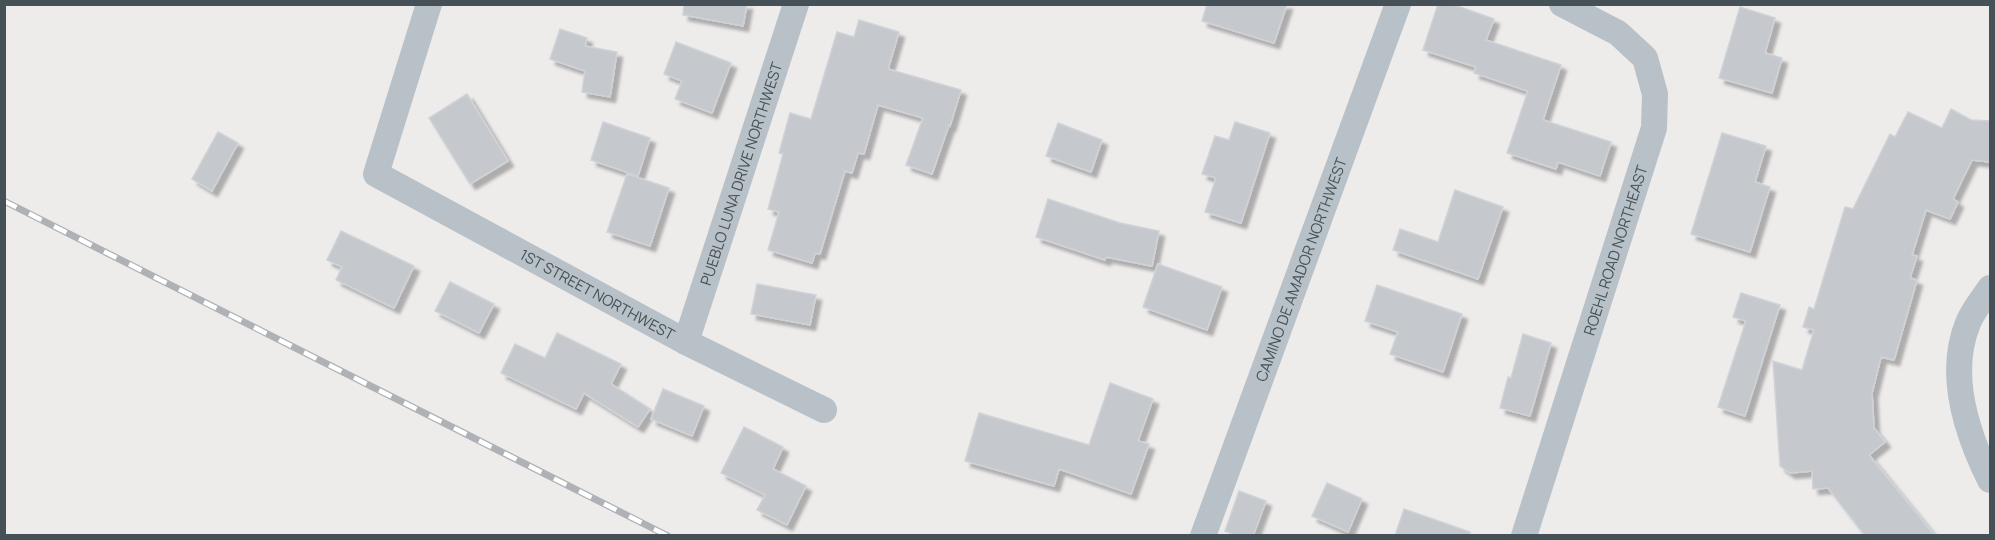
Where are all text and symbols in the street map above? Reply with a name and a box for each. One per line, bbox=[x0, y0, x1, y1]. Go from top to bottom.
street label: PUEBLO LUNA DRIVE NORTHWEST bbox=[695, 59, 787, 288]
street label: CAMINO DE AMADOR NORTHWEST bbox=[1250, 154, 1351, 384]
street label: ROEHL ROAD NORTHEAST bbox=[1578, 162, 1652, 338]
street label: 1ST STREET NORTHWEST bbox=[516, 244, 679, 345]

